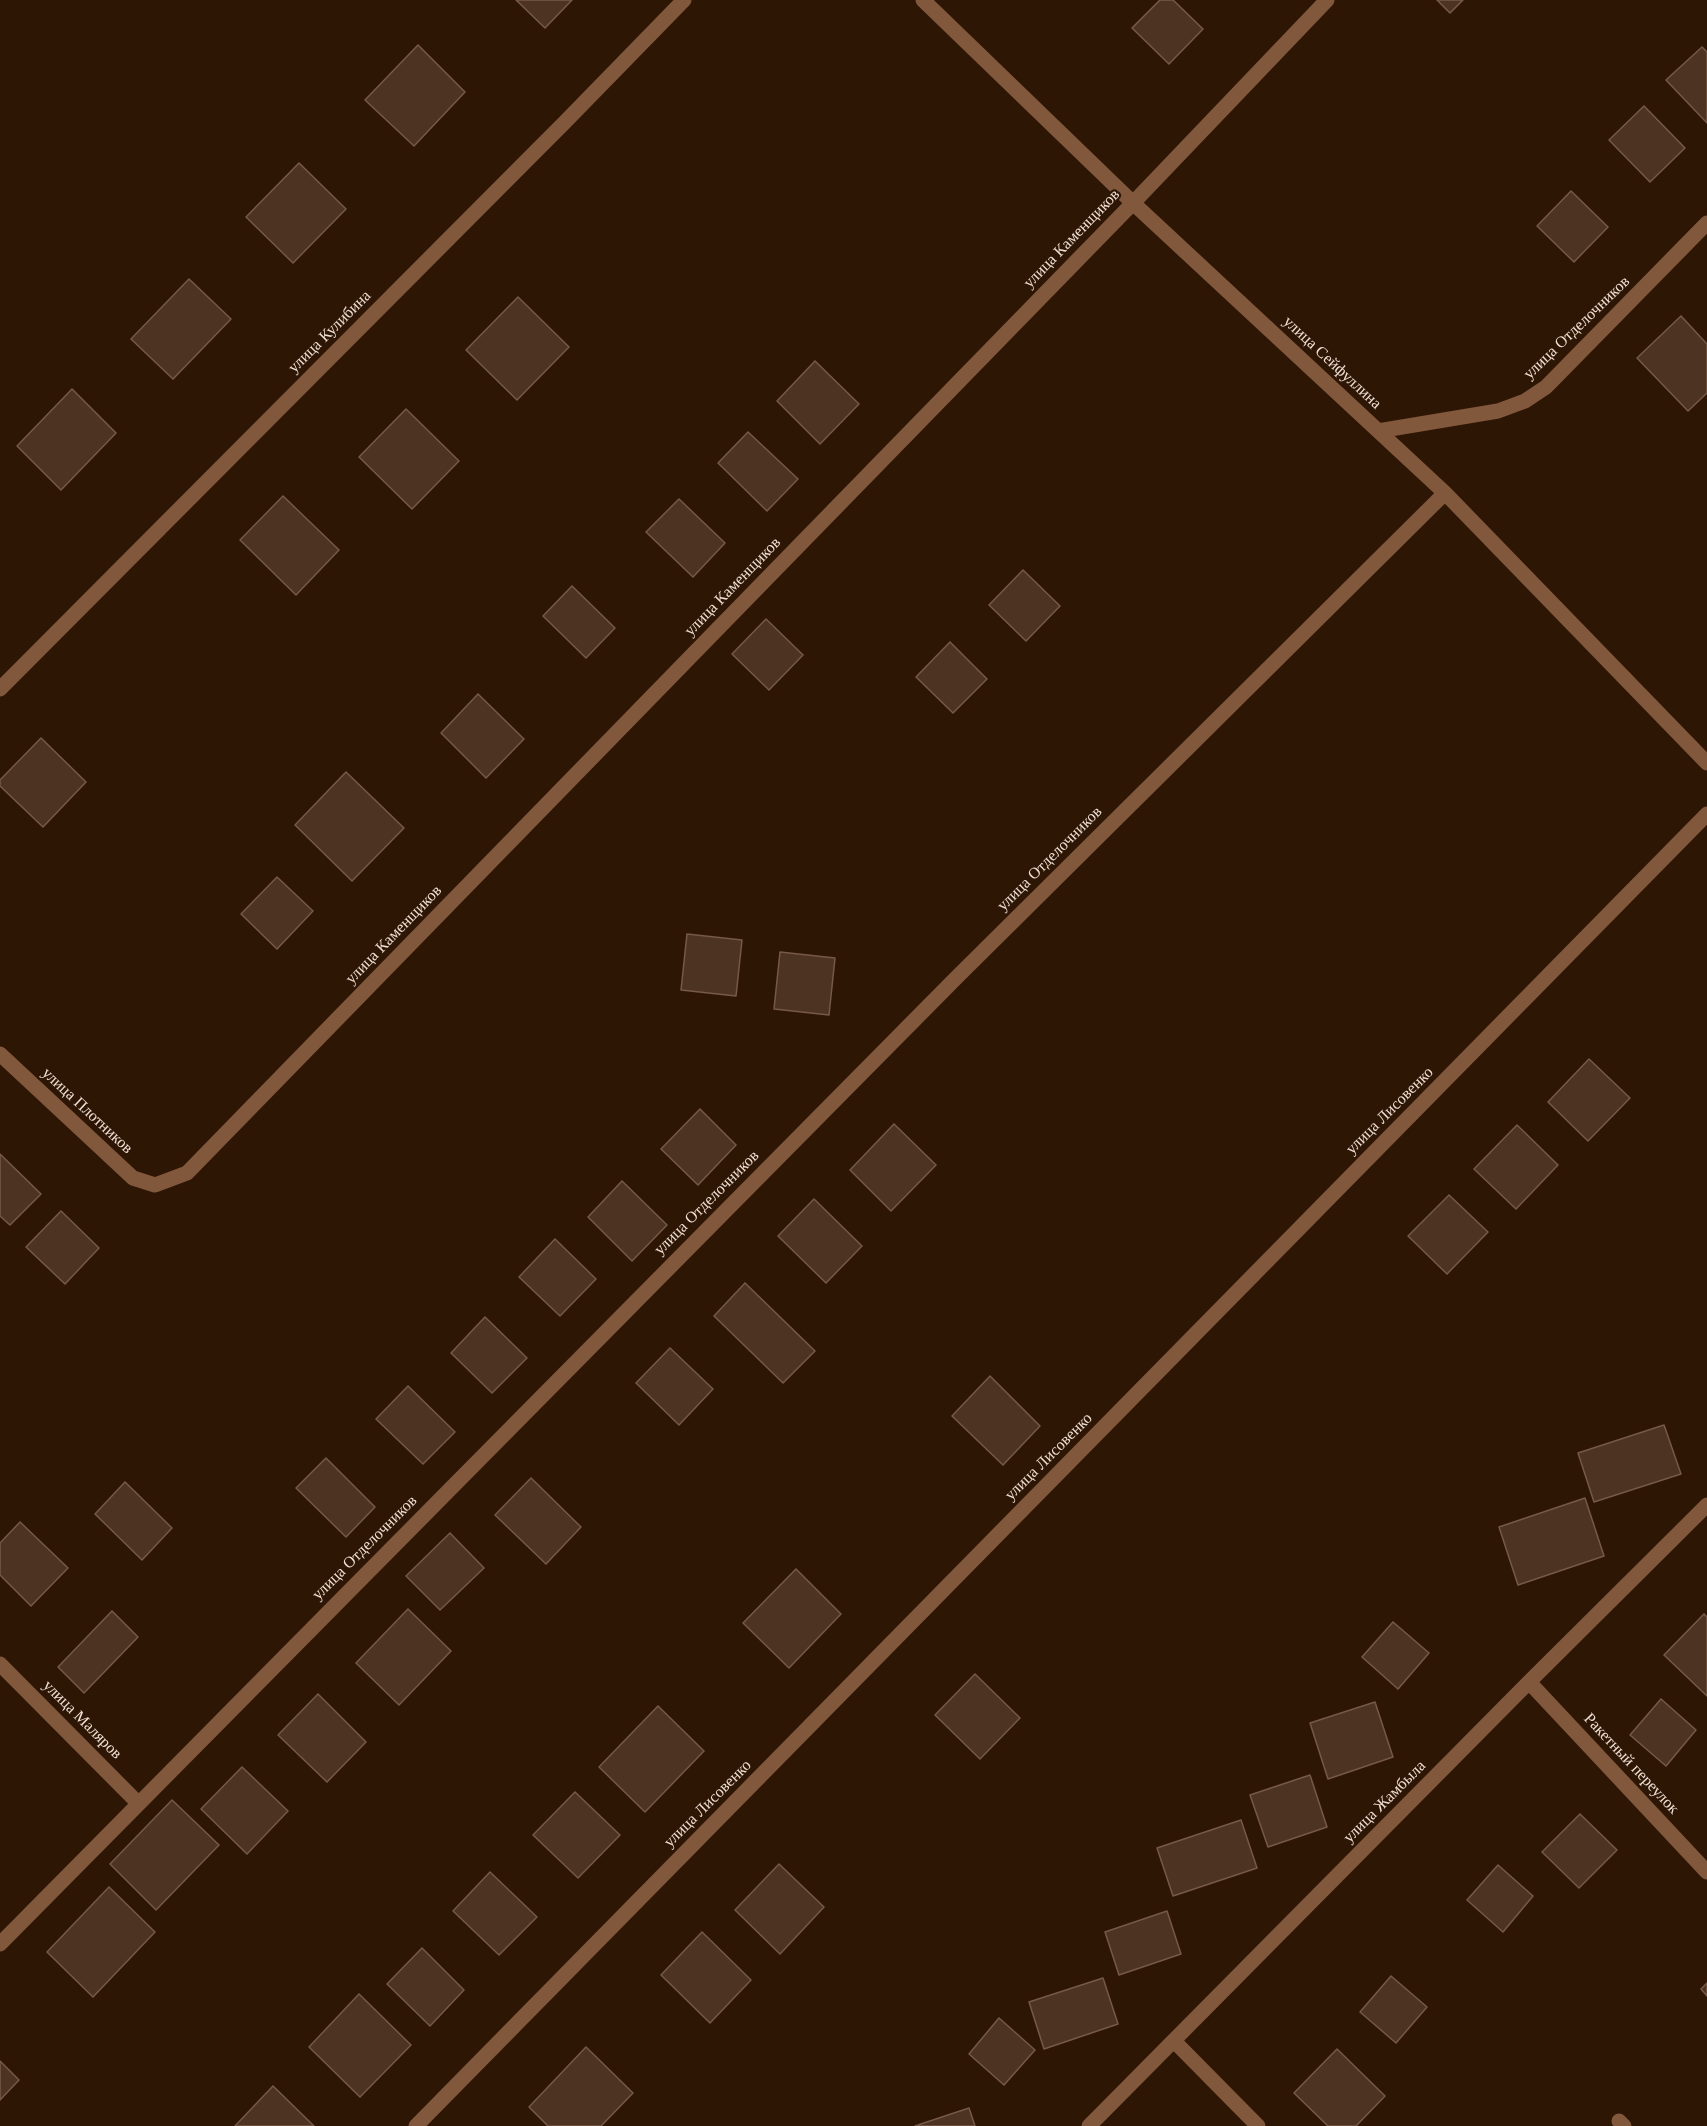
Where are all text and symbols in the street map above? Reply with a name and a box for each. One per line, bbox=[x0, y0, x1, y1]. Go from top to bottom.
street label: улица Каменщиков bbox=[1020, 185, 1124, 293]
street label: улица Отделочников bbox=[1520, 272, 1634, 384]
street label: улица Кулибина bbox=[285, 287, 375, 377]
street label: улица Сейфуллина bbox=[1279, 313, 1385, 413]
street label: улица Каменщиков bbox=[681, 533, 785, 641]
street label: улица Отделочников bbox=[994, 803, 1106, 915]
street label: улица Каменщиков bbox=[342, 881, 446, 989]
street label: улица Лисовенко bbox=[1342, 1063, 1438, 1159]
street label: улица Плотников bbox=[37, 1064, 137, 1158]
street label: улица Отделочников bbox=[651, 1147, 763, 1259]
street label: улица Лисовенко bbox=[1001, 1409, 1097, 1505]
street label: улица Отделочников bbox=[309, 1492, 421, 1604]
street label: улица Маляров bbox=[38, 1676, 126, 1764]
street label: Ракетный переулок bbox=[1579, 1710, 1683, 1818]
street label: улица Лисовенко bbox=[660, 1756, 756, 1852]
street label: улица Жамбыла bbox=[1340, 1757, 1430, 1847]

